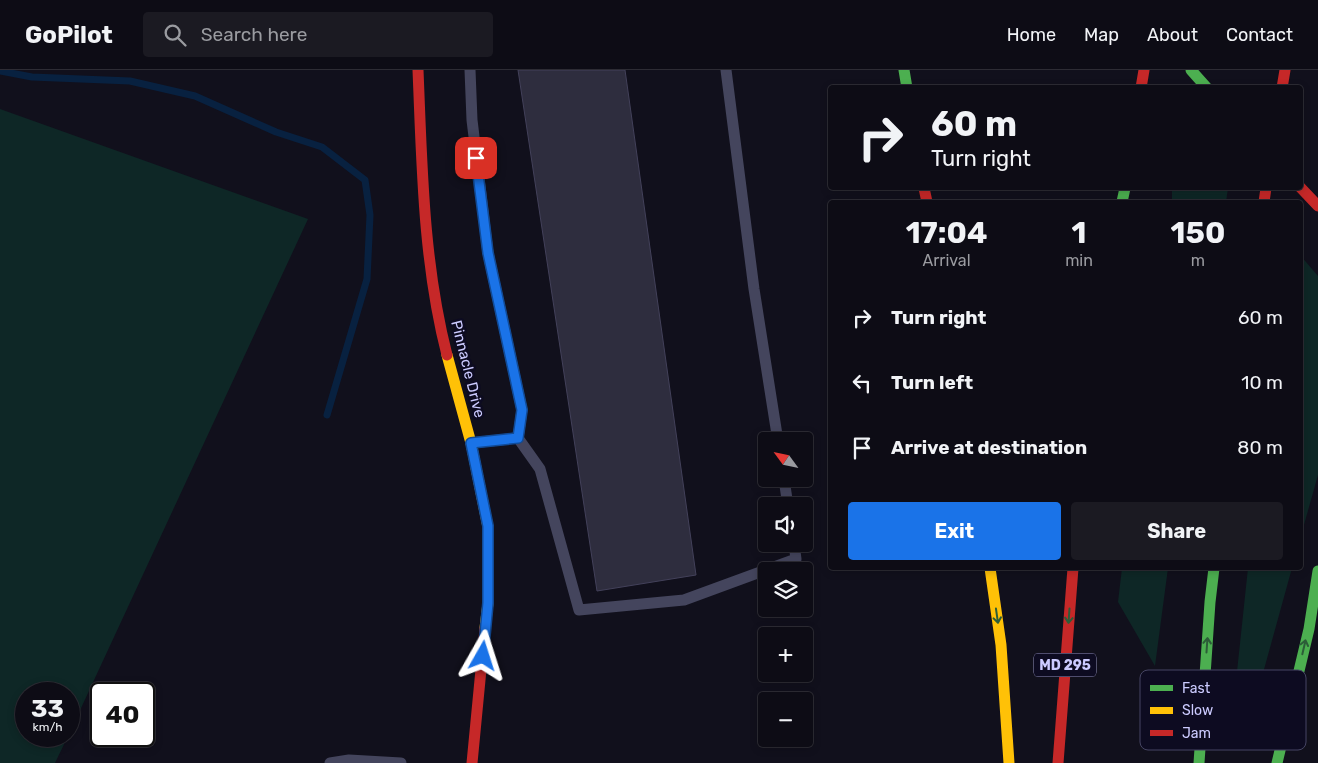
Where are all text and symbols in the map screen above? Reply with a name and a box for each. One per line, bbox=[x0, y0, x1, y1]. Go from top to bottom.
search box bbox=[143, 12, 493, 57]
text: GoPilot bbox=[25, 21, 113, 49]
icon: search bbox=[161, 21, 189, 49]
text: Search here bbox=[201, 23, 307, 46]
text: Home bbox=[1007, 24, 1056, 46]
text: Map bbox=[1084, 24, 1119, 46]
text: About bbox=[1147, 24, 1198, 46]
text: Contact bbox=[1226, 24, 1293, 46]
text: 60 m bbox=[931, 103, 1017, 145]
icon: right bbox=[848, 105, 913, 170]
pin bbox=[455, 137, 497, 179]
icon: arrive bbox=[462, 144, 490, 172]
text: Turn right bbox=[931, 145, 1031, 172]
text: 17:04 bbox=[906, 215, 987, 251]
text: 1 bbox=[1072, 215, 1086, 251]
text: 150 bbox=[1171, 215, 1225, 251]
text: Arrival bbox=[923, 251, 971, 270]
text: min bbox=[1065, 251, 1093, 270]
text: m bbox=[1191, 251, 1205, 270]
icon: right bbox=[848, 304, 876, 332]
text: Turn right bbox=[891, 306, 986, 329]
text: 60 m bbox=[1238, 306, 1283, 329]
street label: Pinnacle Drive bbox=[447, 318, 489, 420]
icon: left bbox=[848, 369, 876, 397]
text: Turn left bbox=[891, 371, 973, 394]
text: 10 m bbox=[1241, 371, 1283, 394]
north arrow bbox=[758, 432, 812, 488]
map controls bbox=[758, 432, 813, 747]
icon: arrive bbox=[848, 434, 876, 462]
text: Arrive at destination bbox=[891, 436, 1087, 459]
text: 80 m bbox=[1237, 436, 1283, 459]
button: sound bbox=[758, 497, 813, 552]
button: Exit bbox=[848, 502, 1061, 560]
button: Share bbox=[1071, 502, 1283, 560]
button: layers bbox=[758, 562, 813, 617]
one-way arrow bbox=[992, 607, 1002, 623]
one-way arrow bbox=[1064, 608, 1073, 624]
button: + bbox=[758, 627, 813, 682]
position arrow bbox=[456, 629, 508, 681]
one-way arrow bbox=[1202, 637, 1211, 653]
one-way arrow bbox=[1300, 640, 1309, 656]
road number: MD 295 bbox=[1034, 654, 1096, 676]
legend bbox=[1140, 670, 1306, 750]
text: Fast bbox=[1182, 680, 1211, 697]
speed limit sign: 40 bbox=[90, 682, 155, 747]
button: − bbox=[758, 692, 813, 747]
text: 33 bbox=[31, 694, 64, 723]
text: Slow bbox=[1182, 702, 1213, 719]
text: km/h bbox=[33, 720, 62, 734]
text: Jam bbox=[1182, 725, 1211, 742]

